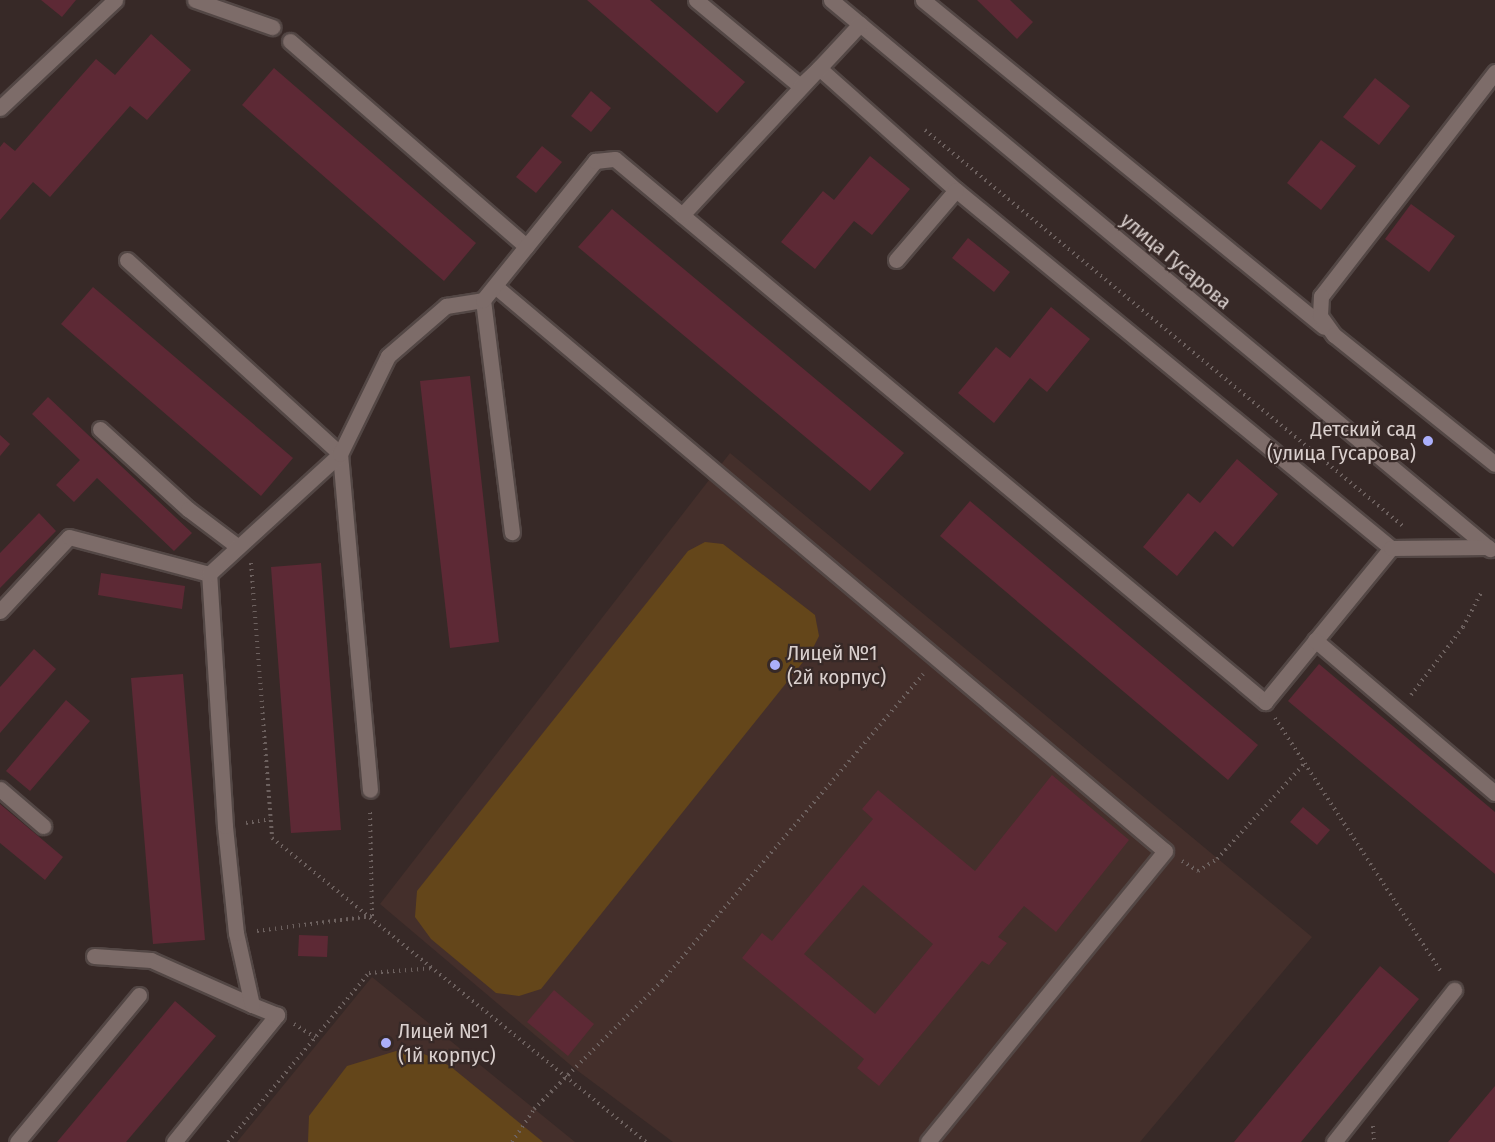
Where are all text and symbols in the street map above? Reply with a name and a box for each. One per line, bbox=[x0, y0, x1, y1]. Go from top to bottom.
street label: улица Гусарова bbox=[1116, 207, 1236, 315]
place label: Детский сад (улица Гусарова) bbox=[1267, 416, 1416, 466]
marker: Детский сад (улица Гусарова) bbox=[1421, 434, 1435, 448]
place label: Лицей №1 (2й корпус) bbox=[787, 640, 886, 690]
marker: Лицей №1 (2й корпус) bbox=[768, 658, 782, 672]
place label: Лицей №1 (1й корпус) bbox=[398, 1018, 496, 1068]
marker: Лицей №1 (1й корпус) bbox=[379, 1036, 393, 1050]

